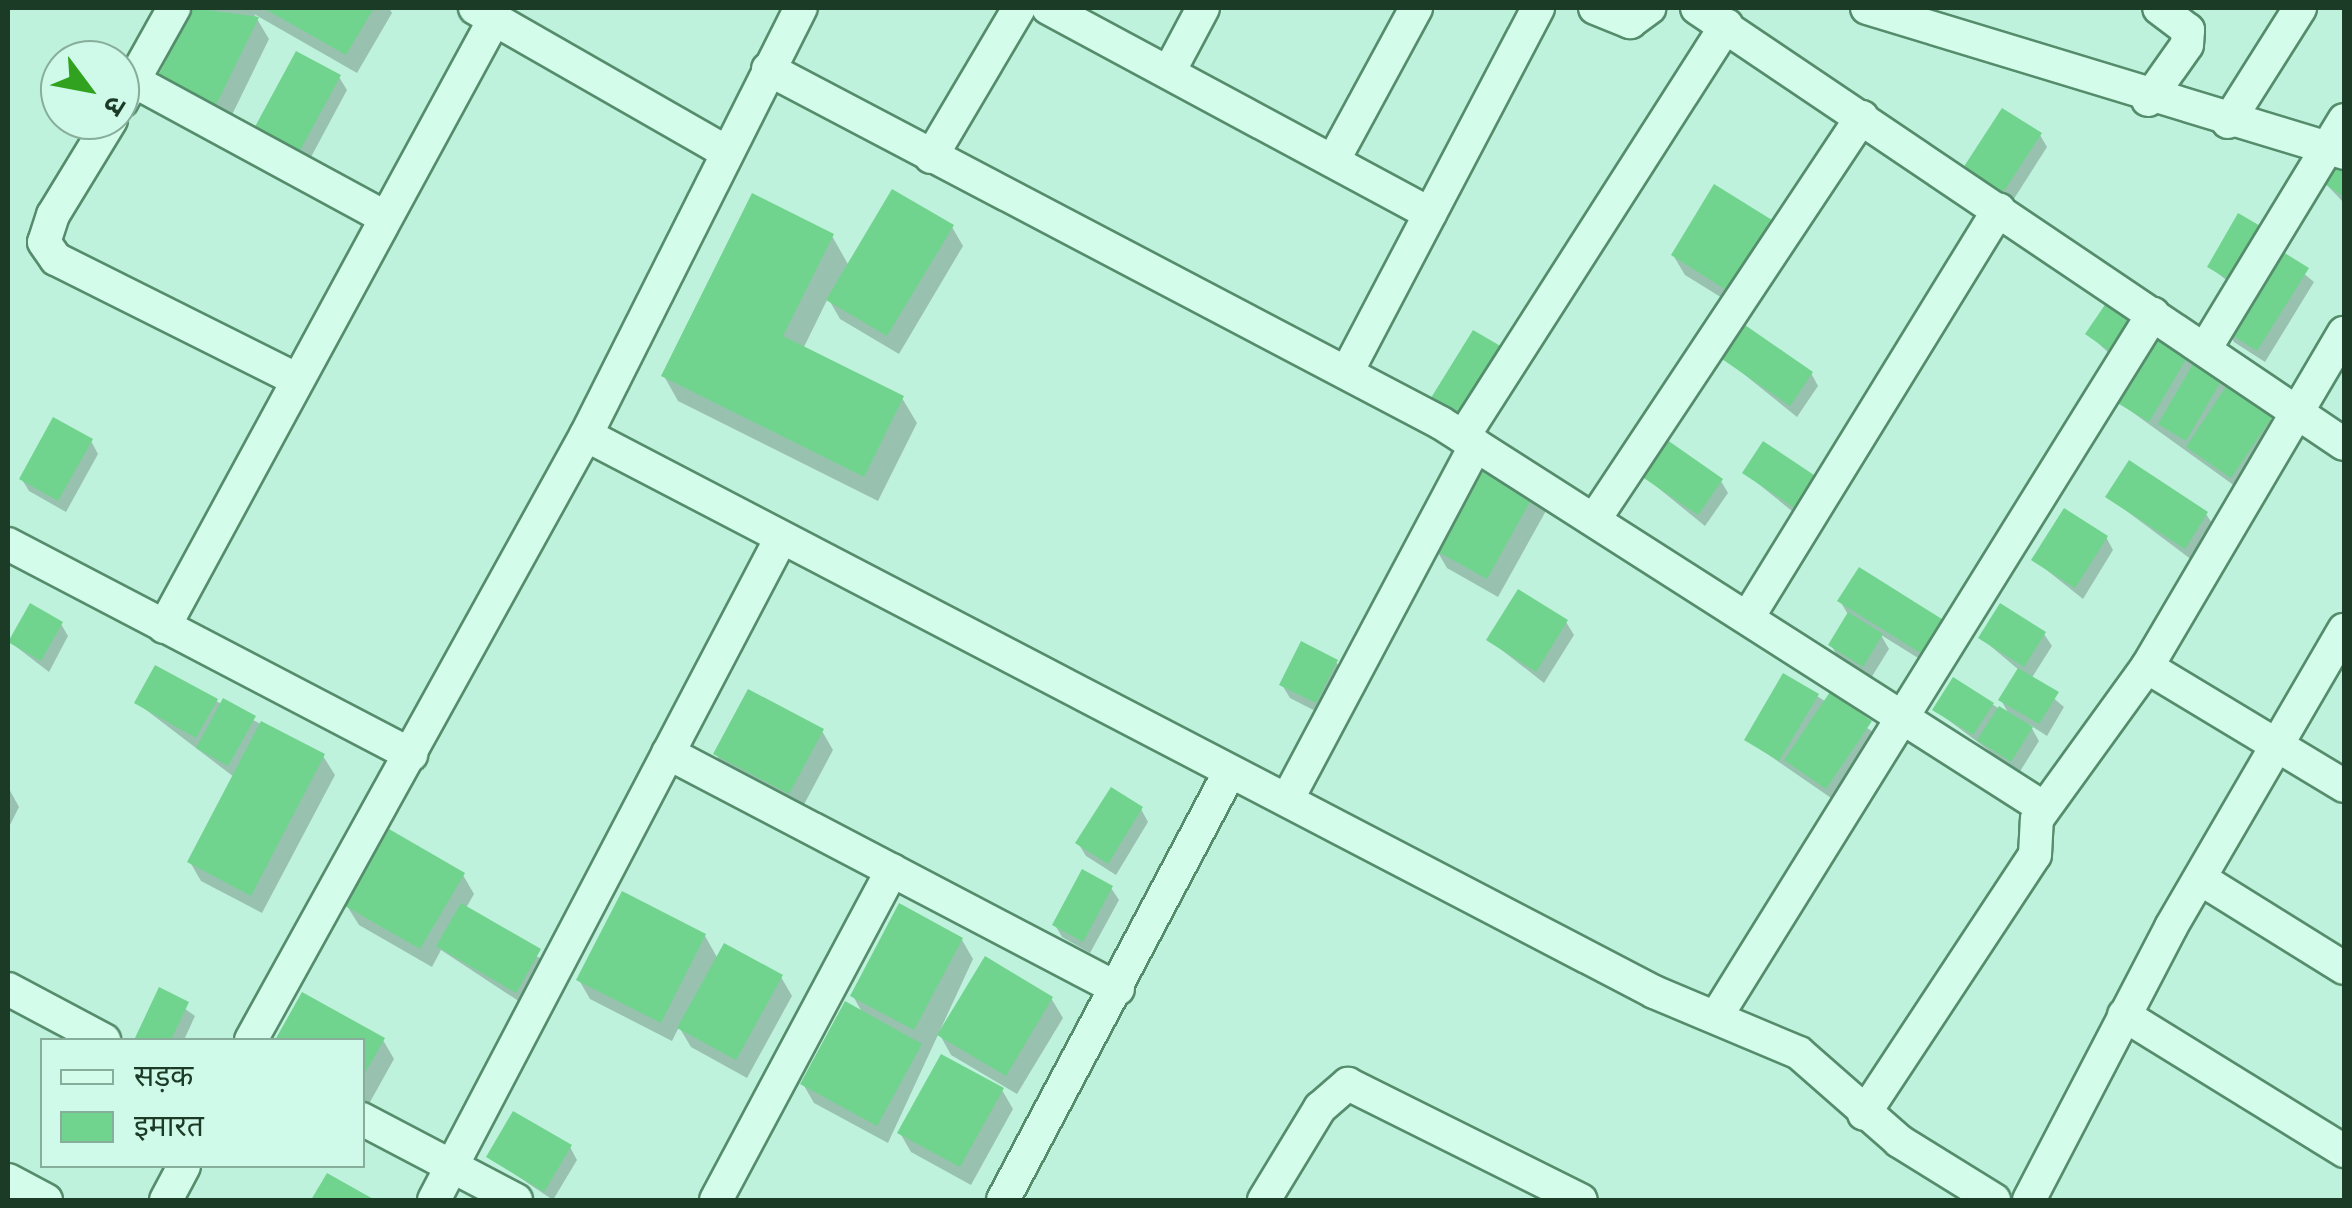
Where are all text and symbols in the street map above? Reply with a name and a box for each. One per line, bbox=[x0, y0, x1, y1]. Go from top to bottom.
north arrow bbox=[40, 40, 140, 140]
text: उ bbox=[92, 87, 137, 123]
legend bbox=[40, 1038, 365, 1168]
text: सड़क bbox=[134, 1054, 193, 1100]
text: इमारत bbox=[134, 1104, 204, 1150]

